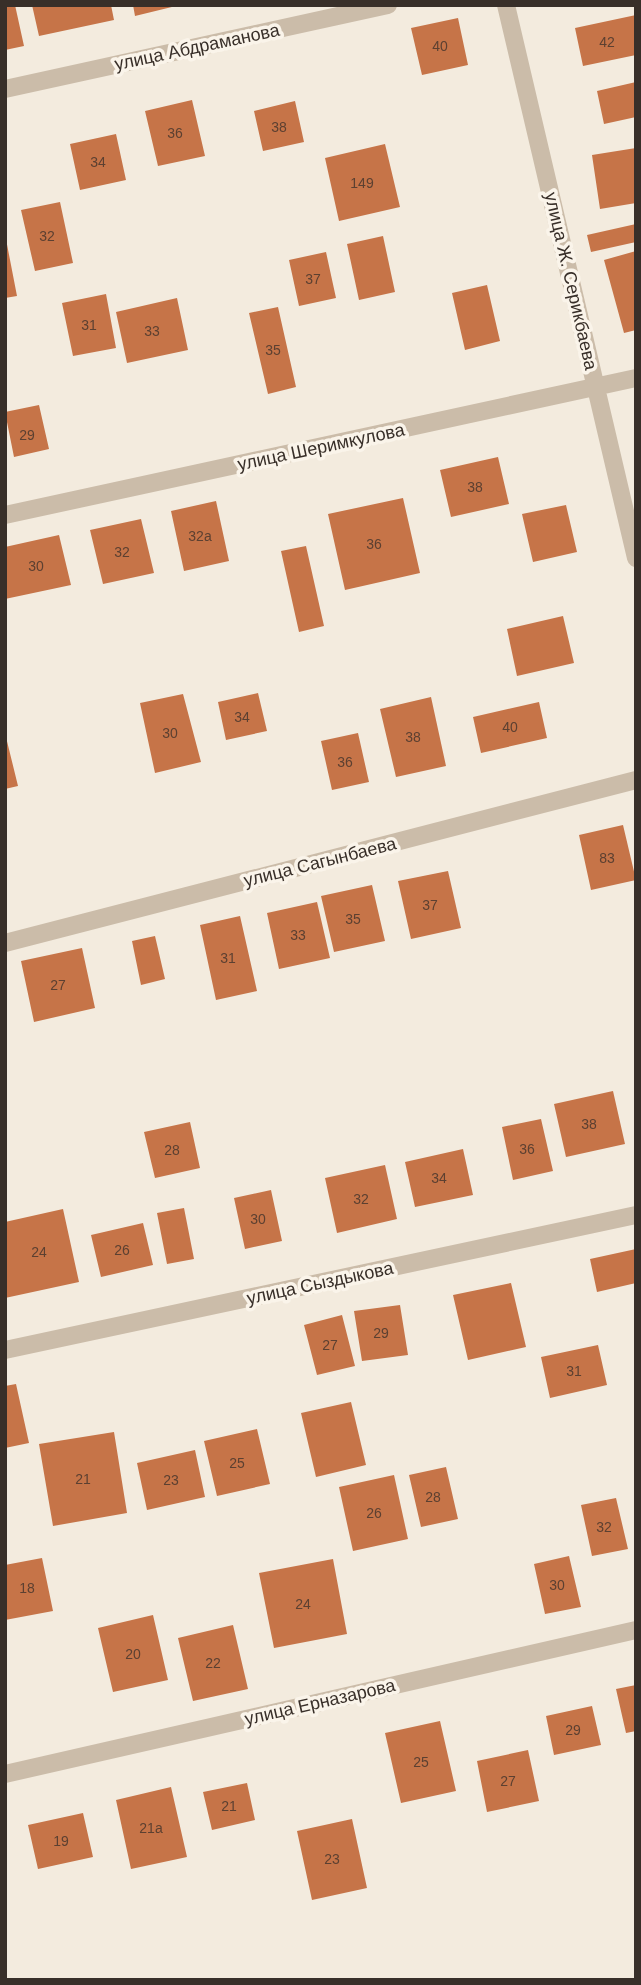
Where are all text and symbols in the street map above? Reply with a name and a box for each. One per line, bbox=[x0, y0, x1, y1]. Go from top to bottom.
street label: улица Абдраманова bbox=[113, 20, 282, 74]
house number: 42 bbox=[599, 34, 615, 50]
house number: 40 bbox=[432, 38, 448, 54]
house number: 38 bbox=[271, 119, 287, 135]
house number: 36 bbox=[167, 125, 183, 141]
house number: 34 bbox=[90, 154, 106, 170]
house number: 149 bbox=[350, 175, 374, 191]
street label: улица Ж. Серикбаева bbox=[541, 190, 601, 373]
house number: 32 bbox=[39, 228, 55, 244]
house number: 37 bbox=[305, 271, 321, 287]
house number: 31 bbox=[81, 317, 97, 333]
house number: 33 bbox=[144, 323, 160, 339]
house number: 35 bbox=[265, 342, 281, 358]
street label: улица Шеримкулова bbox=[236, 419, 407, 474]
house number: 29 bbox=[19, 427, 35, 443]
house number: 38 bbox=[467, 479, 483, 495]
house number: 32а bbox=[188, 528, 212, 544]
house number: 36 bbox=[366, 536, 382, 552]
house number: 32 bbox=[114, 544, 130, 560]
house number: 30 bbox=[28, 558, 44, 574]
house number: 34 bbox=[234, 709, 250, 725]
house number: 40 bbox=[502, 719, 518, 735]
house number: 30 bbox=[162, 725, 178, 741]
house number: 38 bbox=[405, 729, 421, 745]
house number: 36 bbox=[337, 754, 353, 770]
street label: улица Сагынбаева bbox=[242, 833, 399, 891]
house number: 83 bbox=[599, 850, 615, 866]
house number: 37 bbox=[422, 897, 438, 913]
house number: 35 bbox=[345, 911, 361, 927]
house number: 33 bbox=[290, 927, 306, 943]
house number: 31 bbox=[220, 950, 236, 966]
house number: 27 bbox=[50, 977, 66, 993]
house number: 38 bbox=[581, 1116, 597, 1132]
house number: 36 bbox=[519, 1141, 535, 1157]
house number: 28 bbox=[164, 1142, 180, 1158]
house number: 34 bbox=[431, 1170, 447, 1186]
house number: 32 bbox=[353, 1191, 369, 1207]
house number: 30 bbox=[250, 1211, 266, 1227]
house number: 26 bbox=[114, 1242, 130, 1258]
house number: 24 bbox=[31, 1244, 47, 1260]
street label: улица Сыздыкова bbox=[245, 1258, 396, 1308]
house number: 29 bbox=[373, 1325, 389, 1341]
house number: 27 bbox=[322, 1337, 338, 1353]
house number: 31 bbox=[566, 1363, 582, 1379]
house number: 25 bbox=[229, 1455, 245, 1471]
house number: 21 bbox=[75, 1471, 91, 1487]
house number: 23 bbox=[163, 1472, 179, 1488]
house number: 28 bbox=[425, 1489, 441, 1505]
house number: 26 bbox=[366, 1505, 382, 1521]
house number: 32 bbox=[596, 1519, 612, 1535]
house number: 30 bbox=[549, 1577, 565, 1593]
house number: 18 bbox=[19, 1580, 35, 1596]
house number: 24 bbox=[295, 1596, 311, 1612]
house number: 20 bbox=[125, 1646, 141, 1662]
house number: 22 bbox=[205, 1655, 221, 1671]
street label: улица Ерназарова bbox=[243, 1675, 398, 1729]
house number: 29 bbox=[565, 1722, 581, 1738]
house number: 25 bbox=[413, 1754, 429, 1770]
house number: 27 bbox=[500, 1773, 516, 1789]
house number: 21 bbox=[221, 1798, 237, 1814]
house number: 21а bbox=[139, 1820, 163, 1836]
house number: 19 bbox=[53, 1833, 69, 1849]
house number: 23 bbox=[324, 1851, 340, 1867]

